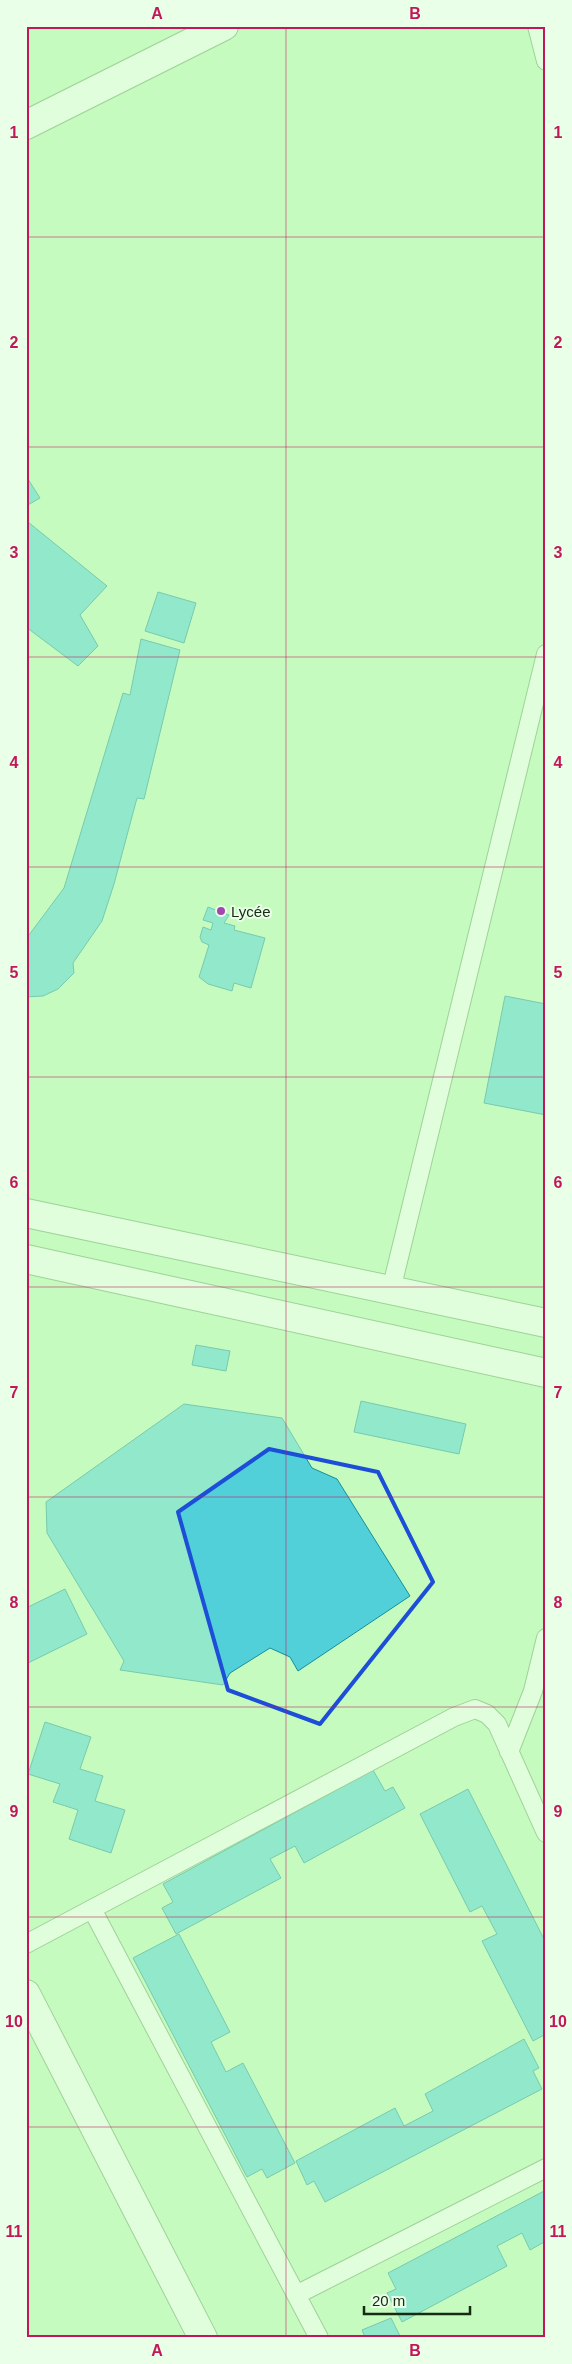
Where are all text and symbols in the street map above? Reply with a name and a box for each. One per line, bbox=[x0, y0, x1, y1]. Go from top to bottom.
text: A bbox=[151, 5, 163, 22]
text: B bbox=[409, 5, 421, 22]
text: 1 bbox=[10, 124, 19, 141]
text: 1 bbox=[554, 124, 563, 141]
text: 2 bbox=[10, 334, 19, 351]
text: 2 bbox=[554, 334, 563, 351]
text: 3 bbox=[10, 544, 19, 561]
text: 3 bbox=[554, 544, 563, 561]
text: 4 bbox=[10, 754, 19, 771]
text: 4 bbox=[554, 754, 563, 771]
place label: Lycée bbox=[231, 903, 270, 920]
marker: Lycée bbox=[215, 905, 227, 917]
text: 5 bbox=[10, 964, 19, 981]
text: 5 bbox=[554, 964, 563, 981]
text: 6 bbox=[10, 1174, 19, 1191]
text: 6 bbox=[554, 1174, 563, 1191]
text: 7 bbox=[10, 1384, 19, 1401]
text: 7 bbox=[554, 1384, 563, 1401]
text: 8 bbox=[10, 1594, 19, 1611]
text: 8 bbox=[554, 1594, 563, 1611]
text: 9 bbox=[10, 1803, 19, 1820]
text: 9 bbox=[554, 1803, 563, 1820]
text: 10 bbox=[5, 2013, 23, 2030]
text: 10 bbox=[549, 2013, 567, 2030]
text: 11 bbox=[6, 2223, 23, 2240]
text: 11 bbox=[550, 2223, 567, 2240]
scale bar bbox=[364, 2284, 471, 2316]
text: 20 m bbox=[372, 2292, 405, 2309]
text: A bbox=[151, 2342, 163, 2359]
text: B bbox=[409, 2342, 421, 2359]

